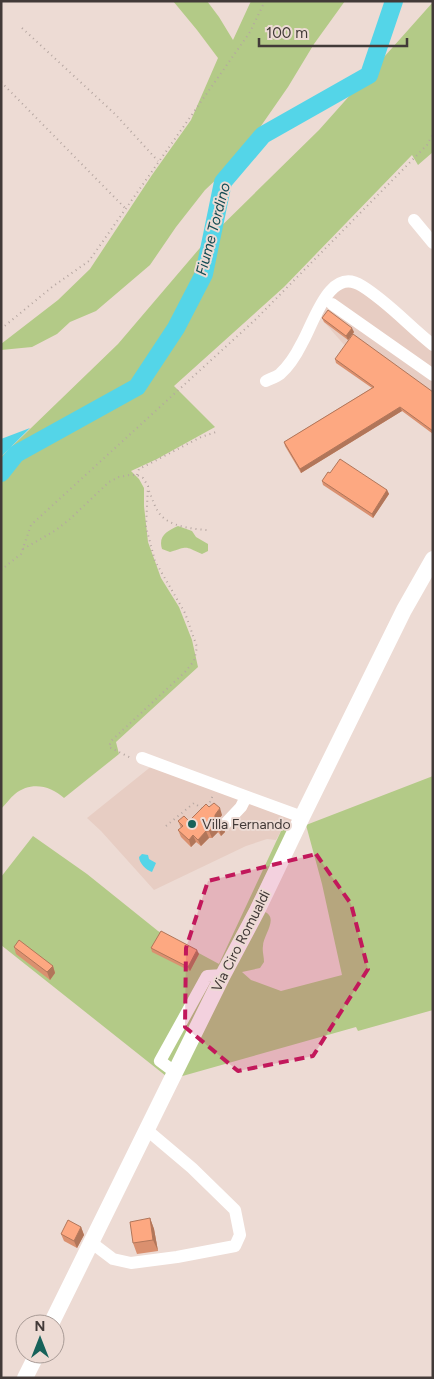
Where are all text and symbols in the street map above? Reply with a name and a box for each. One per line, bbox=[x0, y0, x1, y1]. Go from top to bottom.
scale bar bbox=[259, 15, 406, 47]
text: 100 m bbox=[266, 24, 308, 42]
water label: Fiume Tordino bbox=[192, 180, 234, 277]
place label: Villa Fernando bbox=[202, 816, 291, 833]
marker: Villa Fernando bbox=[186, 818, 198, 830]
street label: Via Ciro Romualdi bbox=[208, 887, 274, 995]
north arrow bbox=[15, 1314, 65, 1364]
text: N bbox=[35, 1318, 45, 1335]

